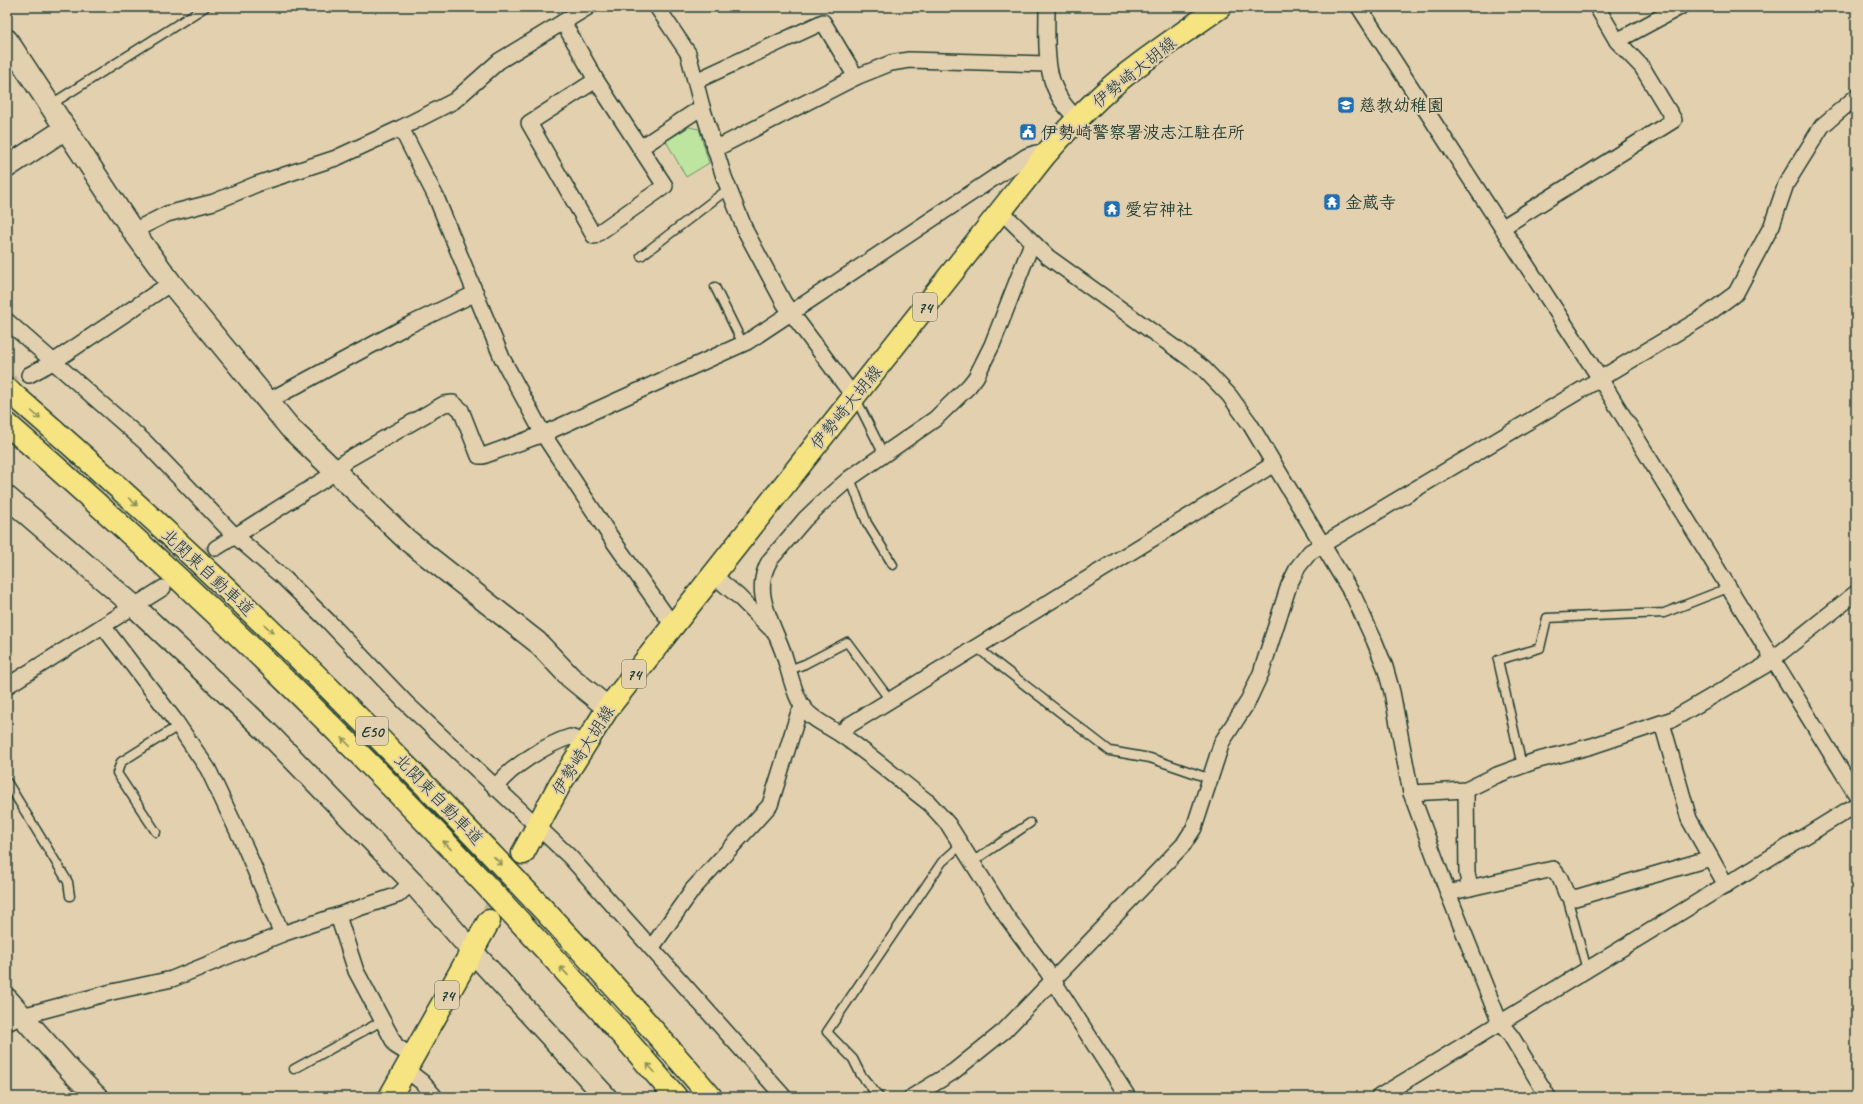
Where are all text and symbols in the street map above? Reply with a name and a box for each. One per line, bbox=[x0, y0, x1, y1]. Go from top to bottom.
street label: 伊勢崎大胡線 bbox=[1088, 32, 1181, 113]
school or university icon: 慈教幼稚園 bbox=[1336, 95, 1356, 115]
place label: 慈教幼稚園 bbox=[1359, 95, 1444, 116]
public building icon: 伊勢崎警察署波志江駐在所 bbox=[1018, 122, 1038, 142]
place label: 伊勢崎警察署波志江駐在所 bbox=[1041, 122, 1245, 143]
temple icon: 金蔵寺 bbox=[1322, 192, 1342, 212]
place label: 金蔵寺 bbox=[1345, 192, 1396, 213]
temple icon: 愛宕神社 bbox=[1102, 199, 1122, 219]
place label: 愛宕神社 bbox=[1125, 199, 1193, 220]
road number: 74 bbox=[913, 293, 937, 321]
street label: 伊勢崎大胡線 bbox=[806, 361, 887, 454]
one-way arrow bbox=[31, 410, 41, 420]
one-way arrow bbox=[128, 497, 138, 506]
street label: 北関東自動車道 bbox=[157, 524, 258, 621]
one-way arrow bbox=[264, 624, 274, 634]
road number: 74 bbox=[622, 660, 646, 688]
street label: 伊勢崎大胡線 bbox=[547, 701, 619, 799]
road number: E50 bbox=[356, 717, 388, 745]
one-way arrow bbox=[341, 737, 351, 747]
street label: 北関東自動車道 bbox=[390, 749, 488, 849]
one-way arrow bbox=[442, 840, 451, 850]
one-way arrow bbox=[493, 856, 503, 866]
one-way arrow bbox=[559, 966, 569, 976]
road number: 74 bbox=[435, 981, 459, 1009]
one-way arrow bbox=[647, 1063, 656, 1073]

